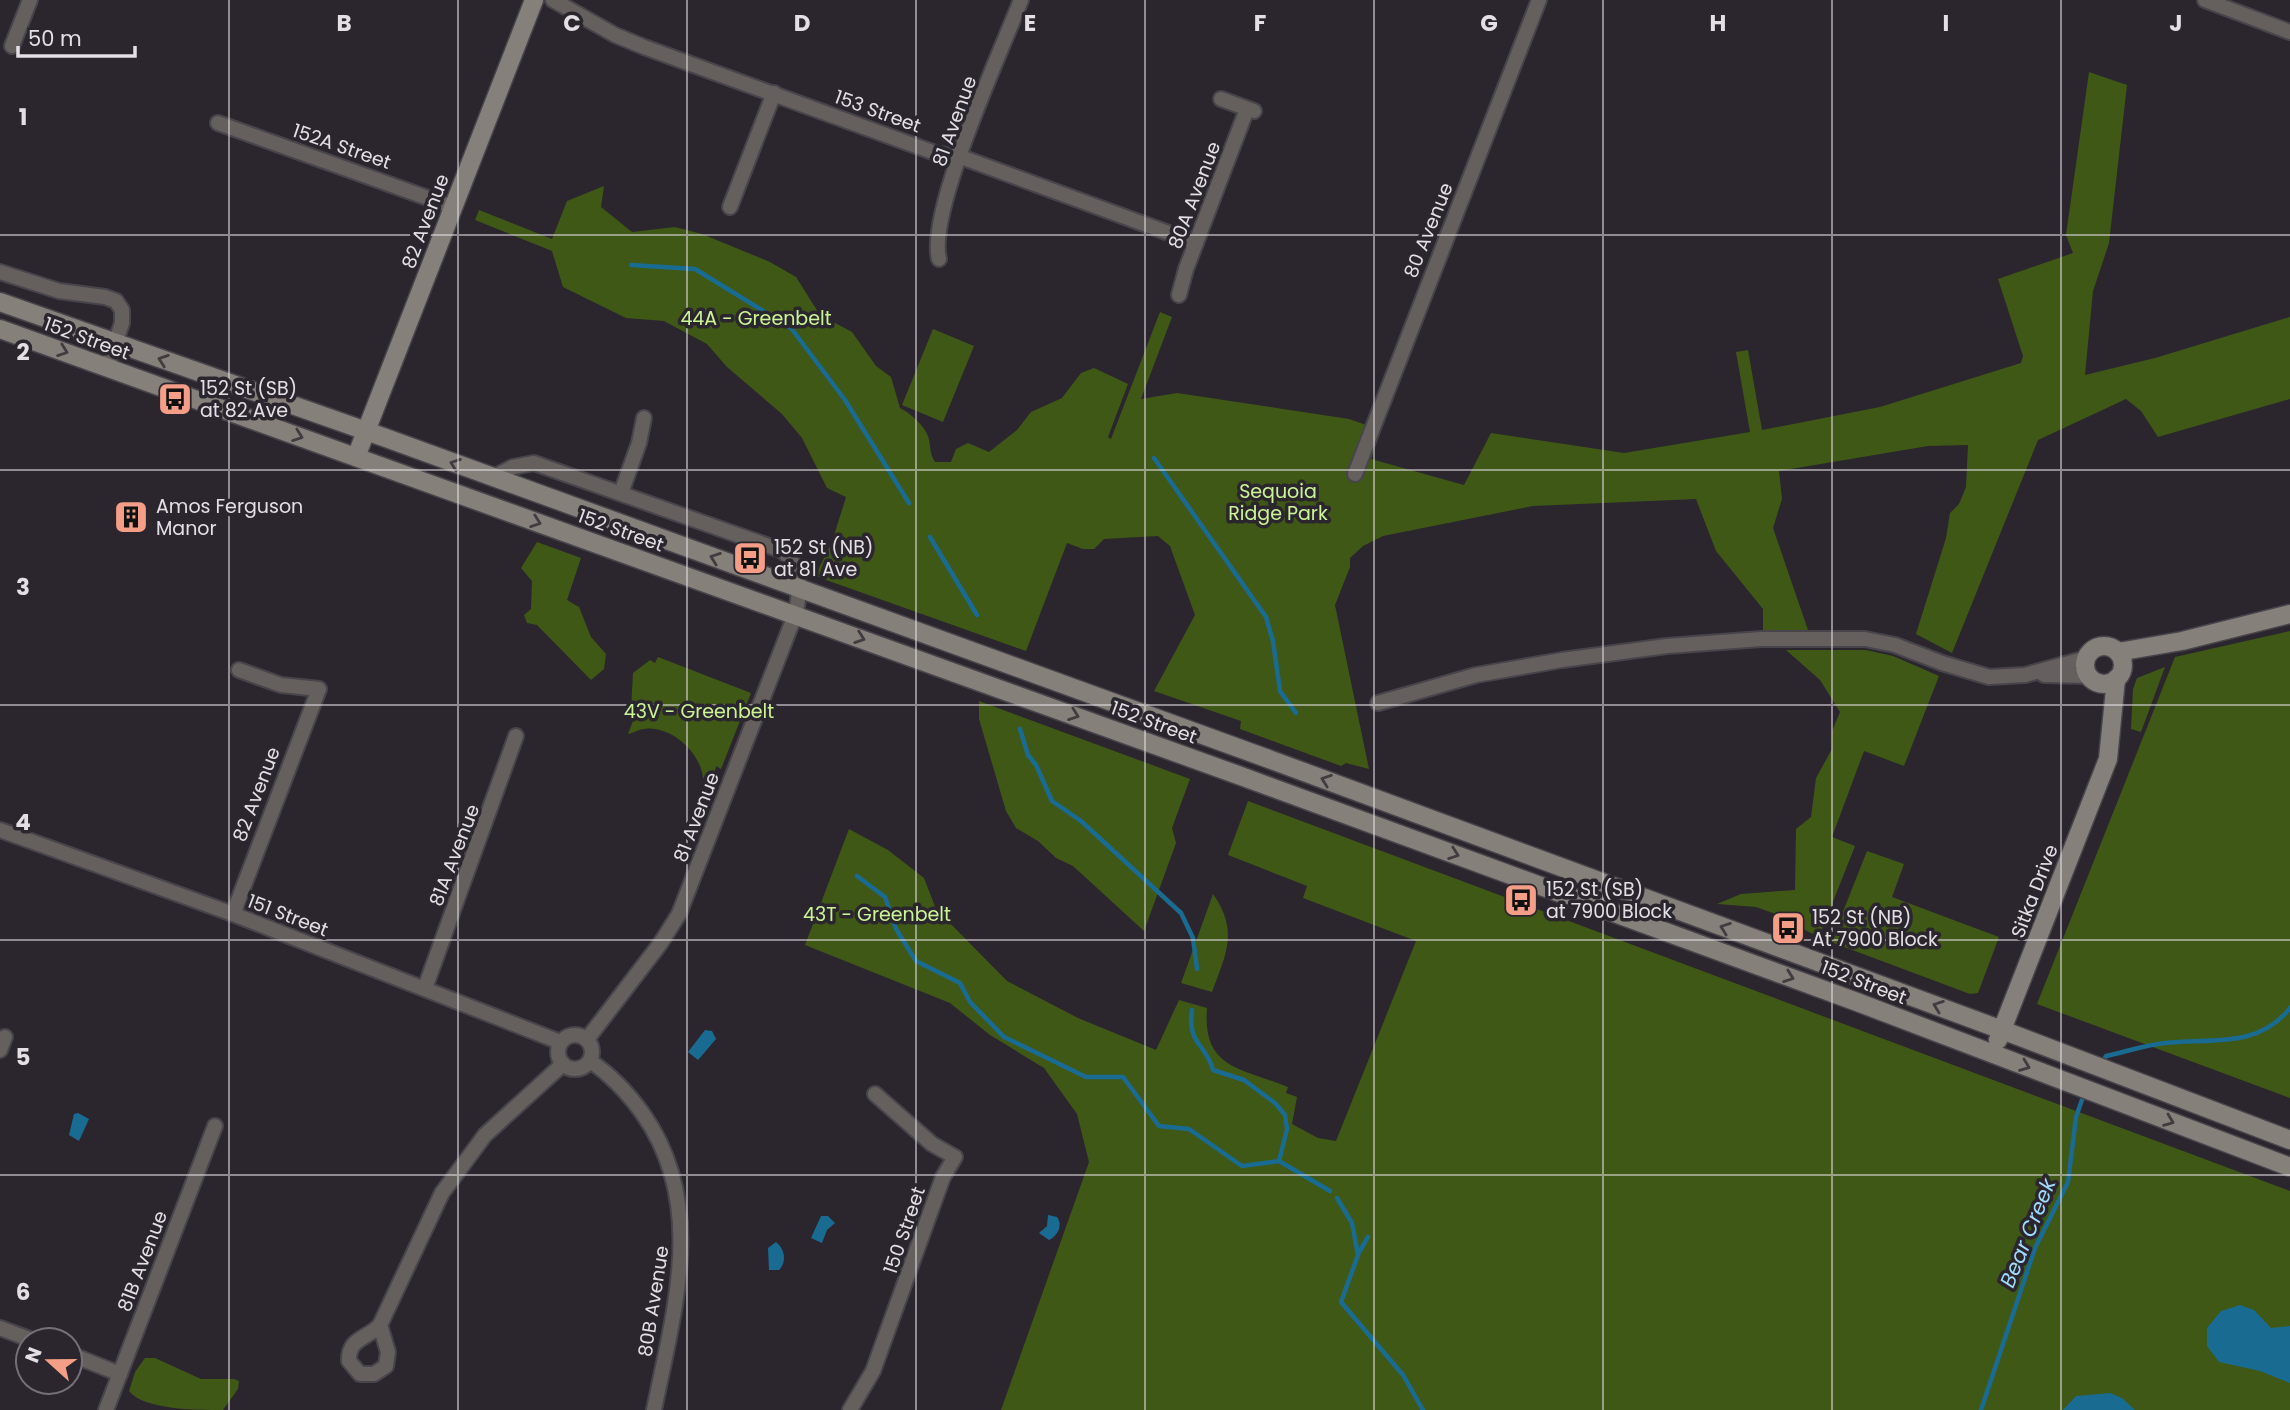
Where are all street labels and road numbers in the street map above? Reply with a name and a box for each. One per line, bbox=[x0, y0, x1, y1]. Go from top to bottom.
street label: 81 Avenue bbox=[926, 72, 983, 170]
street label: 153 Street bbox=[831, 83, 925, 140]
street label: 152A Street bbox=[289, 117, 395, 176]
street label: 80A Avenue bbox=[1162, 138, 1227, 253]
street label: 82 Avenue bbox=[395, 170, 456, 272]
street label: 80 Avenue bbox=[1397, 179, 1460, 282]
street label: 152 Street bbox=[40, 310, 134, 367]
street label: 152 Street bbox=[574, 502, 668, 559]
street label: 152 Street bbox=[1107, 694, 1201, 751]
street label: 82 Avenue bbox=[226, 743, 287, 845]
street label: 81 Avenue bbox=[667, 768, 726, 866]
street label: 81A Avenue bbox=[423, 800, 486, 910]
street label: Sitka Drive bbox=[2004, 841, 2065, 942]
street label: 151 Street bbox=[243, 888, 332, 943]
street label: 152 Street bbox=[1817, 954, 1911, 1011]
street label: 150 Street bbox=[877, 1183, 932, 1277]
street label: 81B Avenue bbox=[111, 1207, 174, 1316]
street label: 80B Avenue bbox=[631, 1244, 676, 1359]

